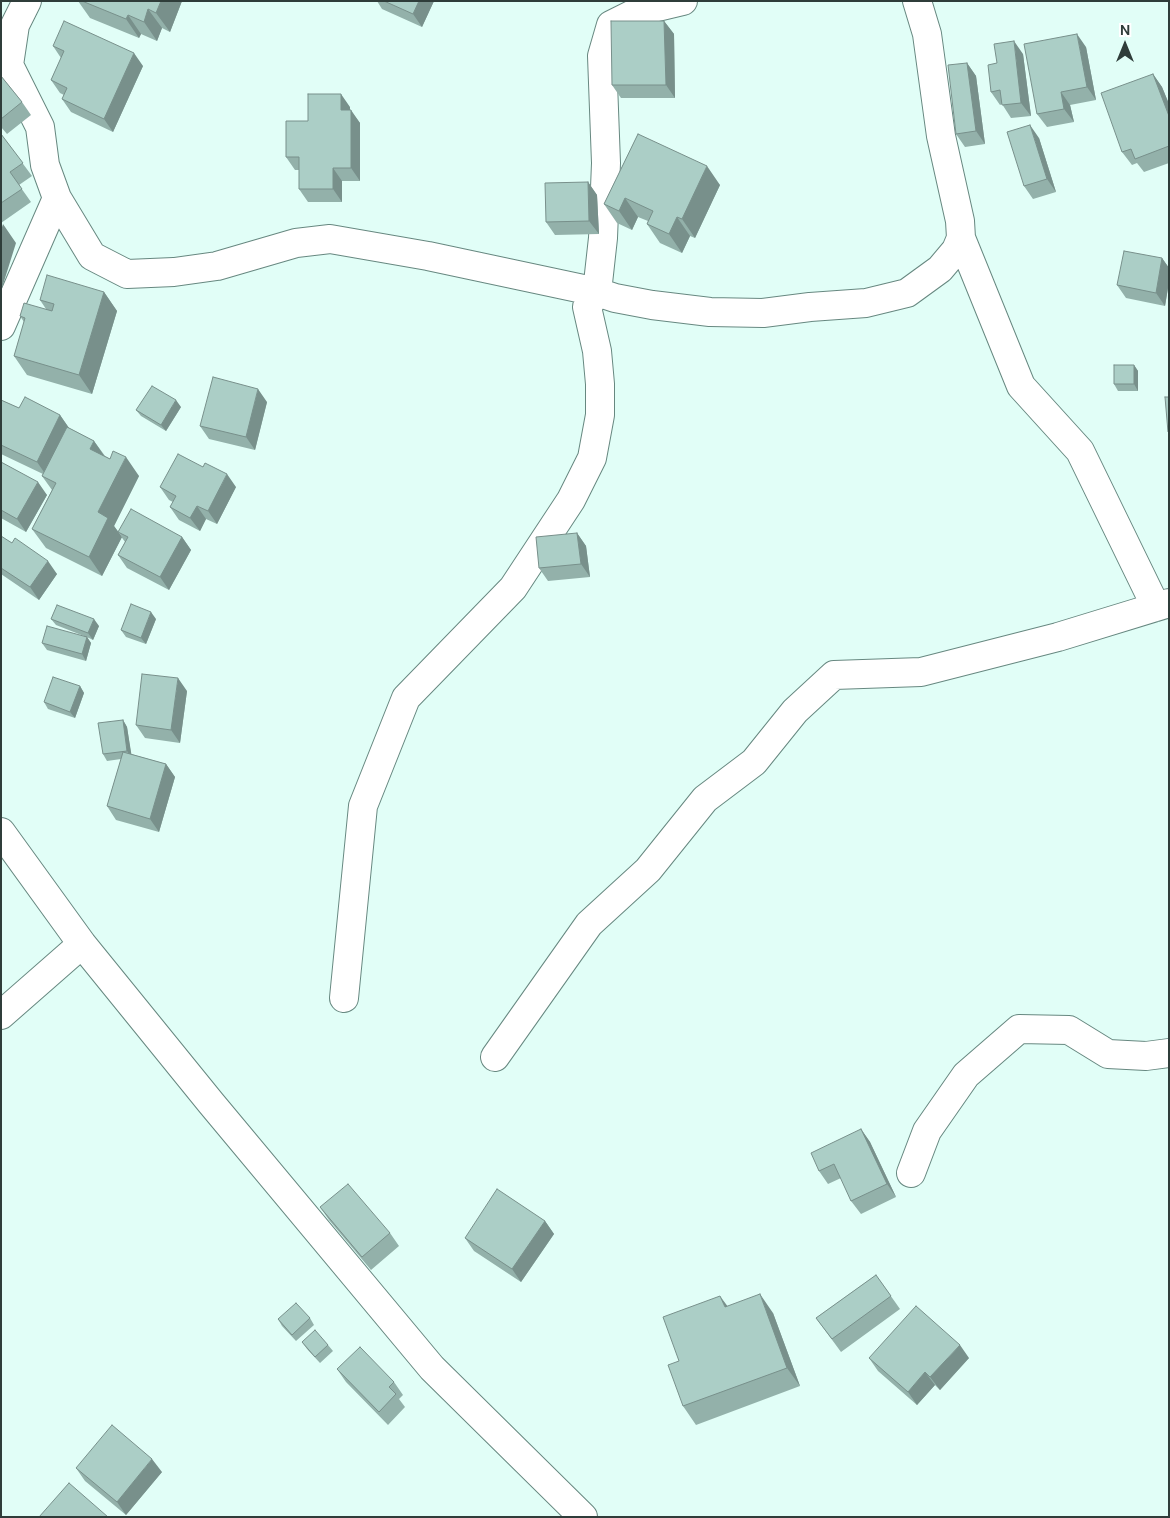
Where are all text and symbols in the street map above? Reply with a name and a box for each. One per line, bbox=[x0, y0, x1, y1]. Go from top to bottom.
north arrow bbox=[1100, 20, 1150, 70]
text: N bbox=[1120, 21, 1130, 39]

